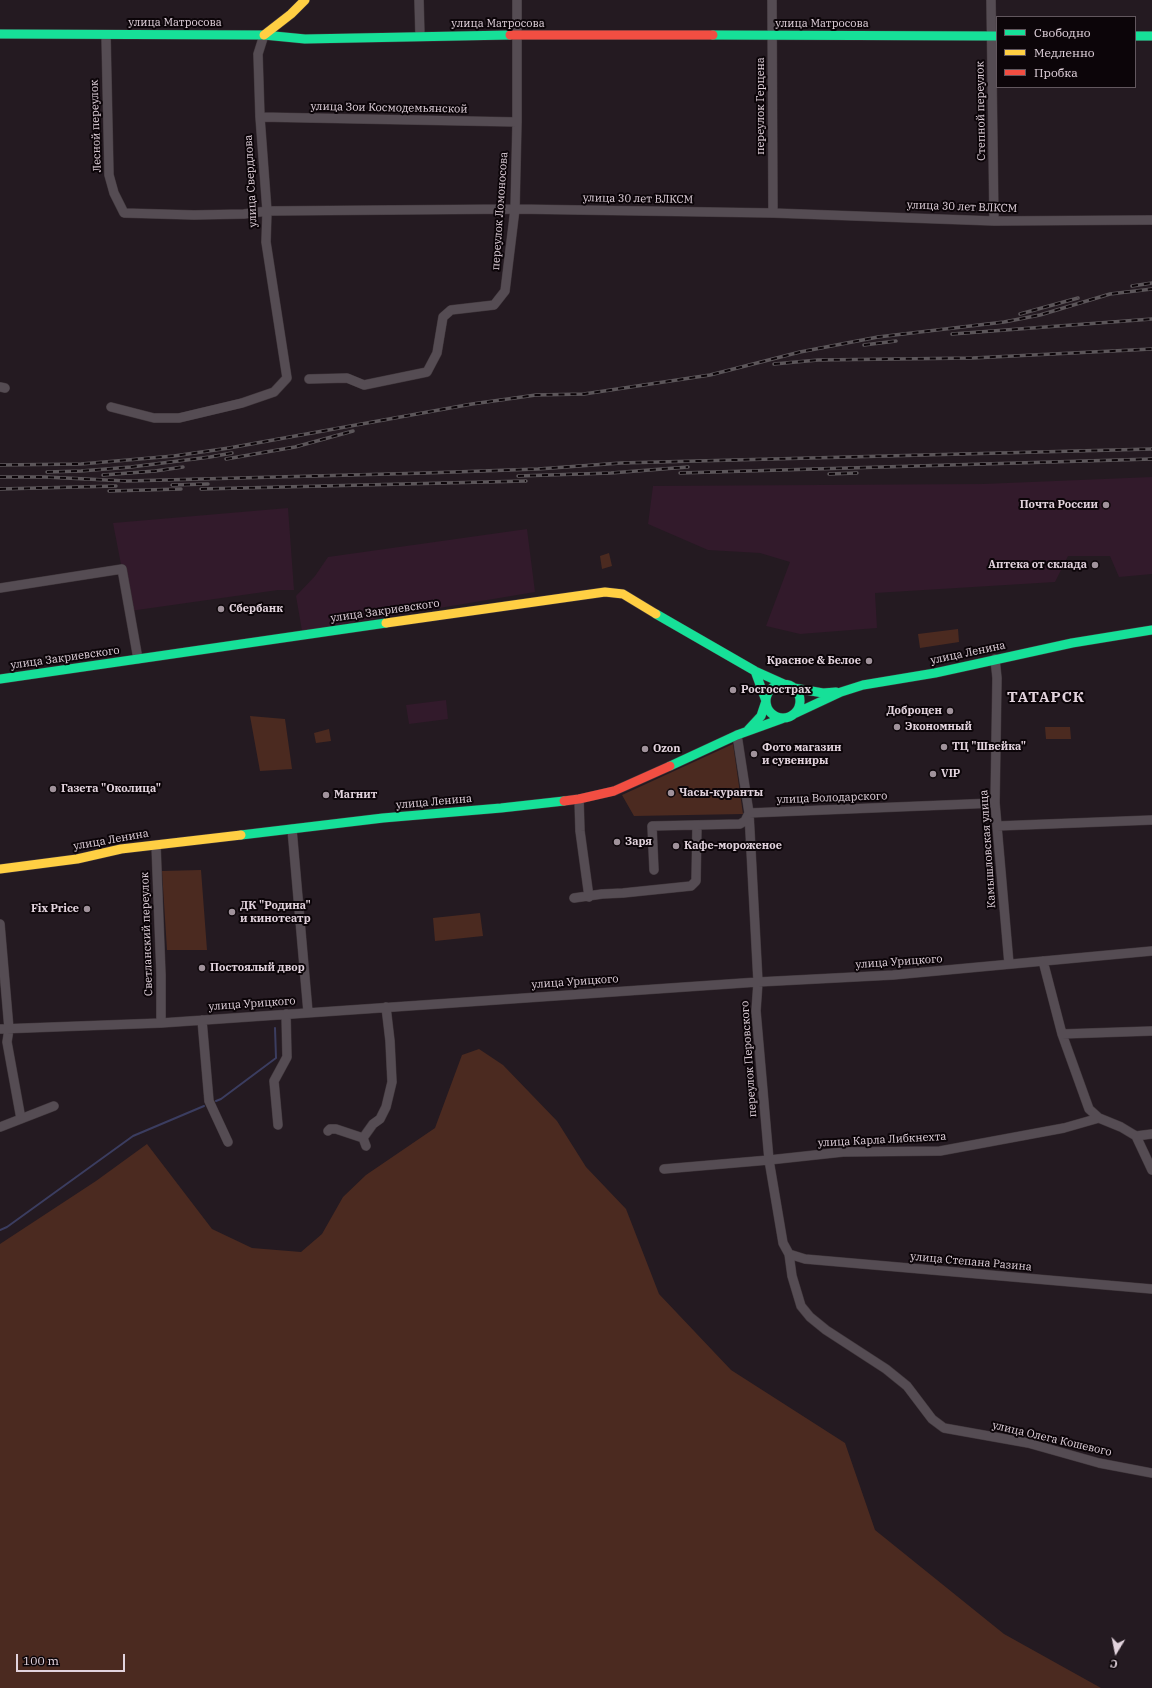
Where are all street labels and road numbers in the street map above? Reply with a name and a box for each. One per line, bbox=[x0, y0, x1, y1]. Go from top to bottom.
street label: улица Матросова bbox=[128, 16, 222, 30]
street label: улица Матросова bbox=[451, 17, 545, 31]
street label: улица Матросова bbox=[775, 17, 869, 31]
street label: переулок Герцена bbox=[754, 57, 768, 155]
street label: Степной переулок bbox=[974, 61, 988, 161]
street label: Лесной переулок bbox=[88, 79, 104, 173]
street label: улица Зои Космодемьянской bbox=[310, 100, 468, 116]
street label: улица Свердлова bbox=[242, 134, 260, 228]
street label: переулок Ломоносова bbox=[489, 151, 511, 271]
street label: улица 30 лет ВЛКСМ bbox=[583, 191, 693, 207]
street label: улица 30 лет ВЛКСМ bbox=[907, 198, 1017, 216]
street label: улица Закриевского bbox=[330, 597, 440, 625]
street label: улица Ленина bbox=[929, 639, 1007, 667]
street label: улица Закриевского bbox=[10, 644, 120, 672]
street label: улица Володарского bbox=[777, 789, 887, 807]
street label: Камышловская улица bbox=[977, 789, 999, 909]
street label: улица Ленина bbox=[395, 792, 473, 812]
street label: улица Ленина bbox=[72, 827, 150, 853]
street label: Светланский переулок bbox=[138, 872, 156, 996]
street label: улица Урицкого bbox=[855, 952, 943, 972]
street label: улица Урицкого bbox=[531, 972, 619, 992]
street label: улица Урицкого bbox=[208, 994, 296, 1014]
street label: переулок Перовского bbox=[738, 1000, 760, 1118]
street label: улица Карла Либкнехта bbox=[817, 1130, 947, 1150]
street label: улица Степана Разина bbox=[910, 1250, 1032, 1274]
street label: улица Олега Кошевого bbox=[991, 1419, 1113, 1459]

